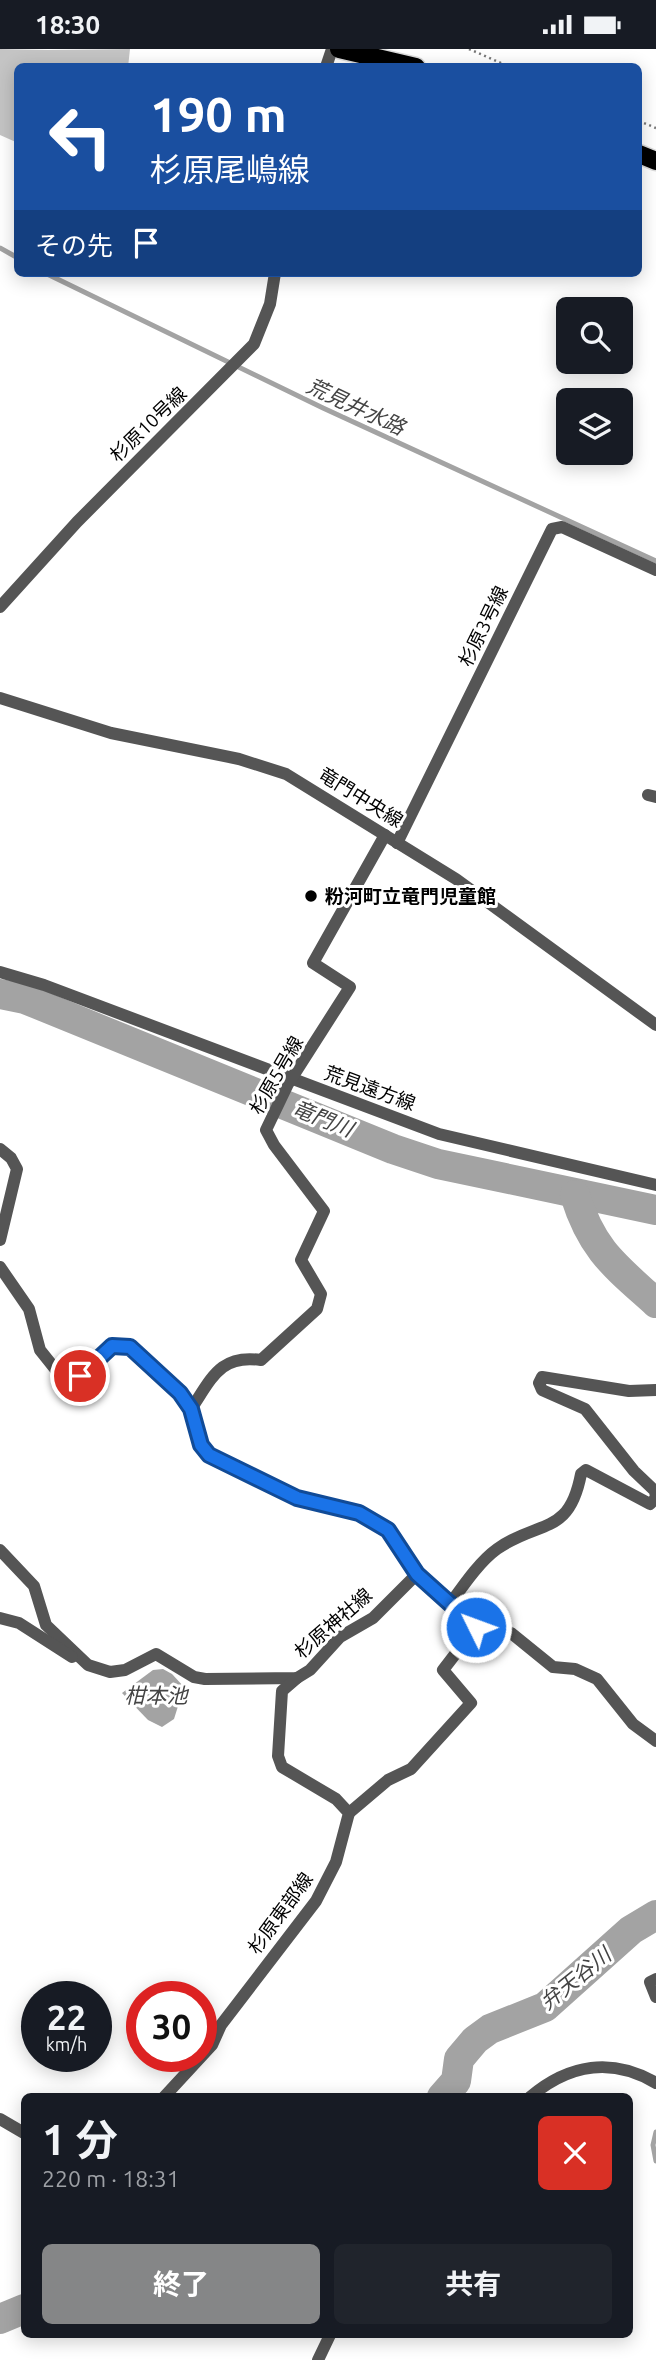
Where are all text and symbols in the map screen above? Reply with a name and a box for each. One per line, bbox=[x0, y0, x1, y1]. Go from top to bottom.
text: 18:30 bbox=[35, 10, 100, 39]
text: 190 m bbox=[150, 86, 287, 141]
icon: left bbox=[35, 91, 126, 182]
text: 杉原尾嶋線 bbox=[150, 151, 310, 187]
icon: arrive bbox=[127, 224, 165, 262]
text: その先 bbox=[35, 231, 113, 260]
map controls bbox=[556, 297, 633, 465]
button: search bbox=[556, 297, 633, 374]
water label: 荒見井水路 bbox=[303, 373, 410, 440]
street label: 杉原10号線 bbox=[105, 382, 191, 466]
button: layers bbox=[556, 388, 633, 465]
street label: 杉原3号線 bbox=[454, 582, 512, 670]
street label: 竜門中央線 bbox=[315, 762, 407, 832]
place label: 粉河町立竜門児童館 bbox=[325, 885, 496, 907]
marker: 粉河町立竜門児童館 bbox=[303, 888, 319, 904]
street label: 杉原5号線 bbox=[245, 1032, 307, 1118]
street label: 荒見遠方線 bbox=[322, 1061, 418, 1115]
water label: 竜門川 bbox=[289, 1095, 359, 1142]
pin bbox=[50, 1346, 110, 1406]
icon: arrive bbox=[61, 1357, 99, 1395]
street label: 杉原神社線 bbox=[290, 1584, 376, 1662]
position arrow bbox=[439, 1590, 513, 1664]
water label: 柑本池 bbox=[125, 1683, 189, 1707]
street label: 杉原東部線 bbox=[243, 1868, 317, 1958]
water label: 弁天谷川 bbox=[535, 1941, 617, 2014]
speed limit sign: 30 bbox=[126, 1981, 217, 2072]
text: 22 bbox=[47, 1997, 86, 2037]
text: km/h bbox=[46, 2034, 87, 2054]
text: 1 分 bbox=[42, 2116, 118, 2163]
button: close bbox=[538, 2116, 612, 2190]
text: 220 m · 18:31 bbox=[42, 2166, 180, 2191]
button: 終了 bbox=[42, 2244, 320, 2324]
button: 共有 bbox=[334, 2244, 612, 2324]

